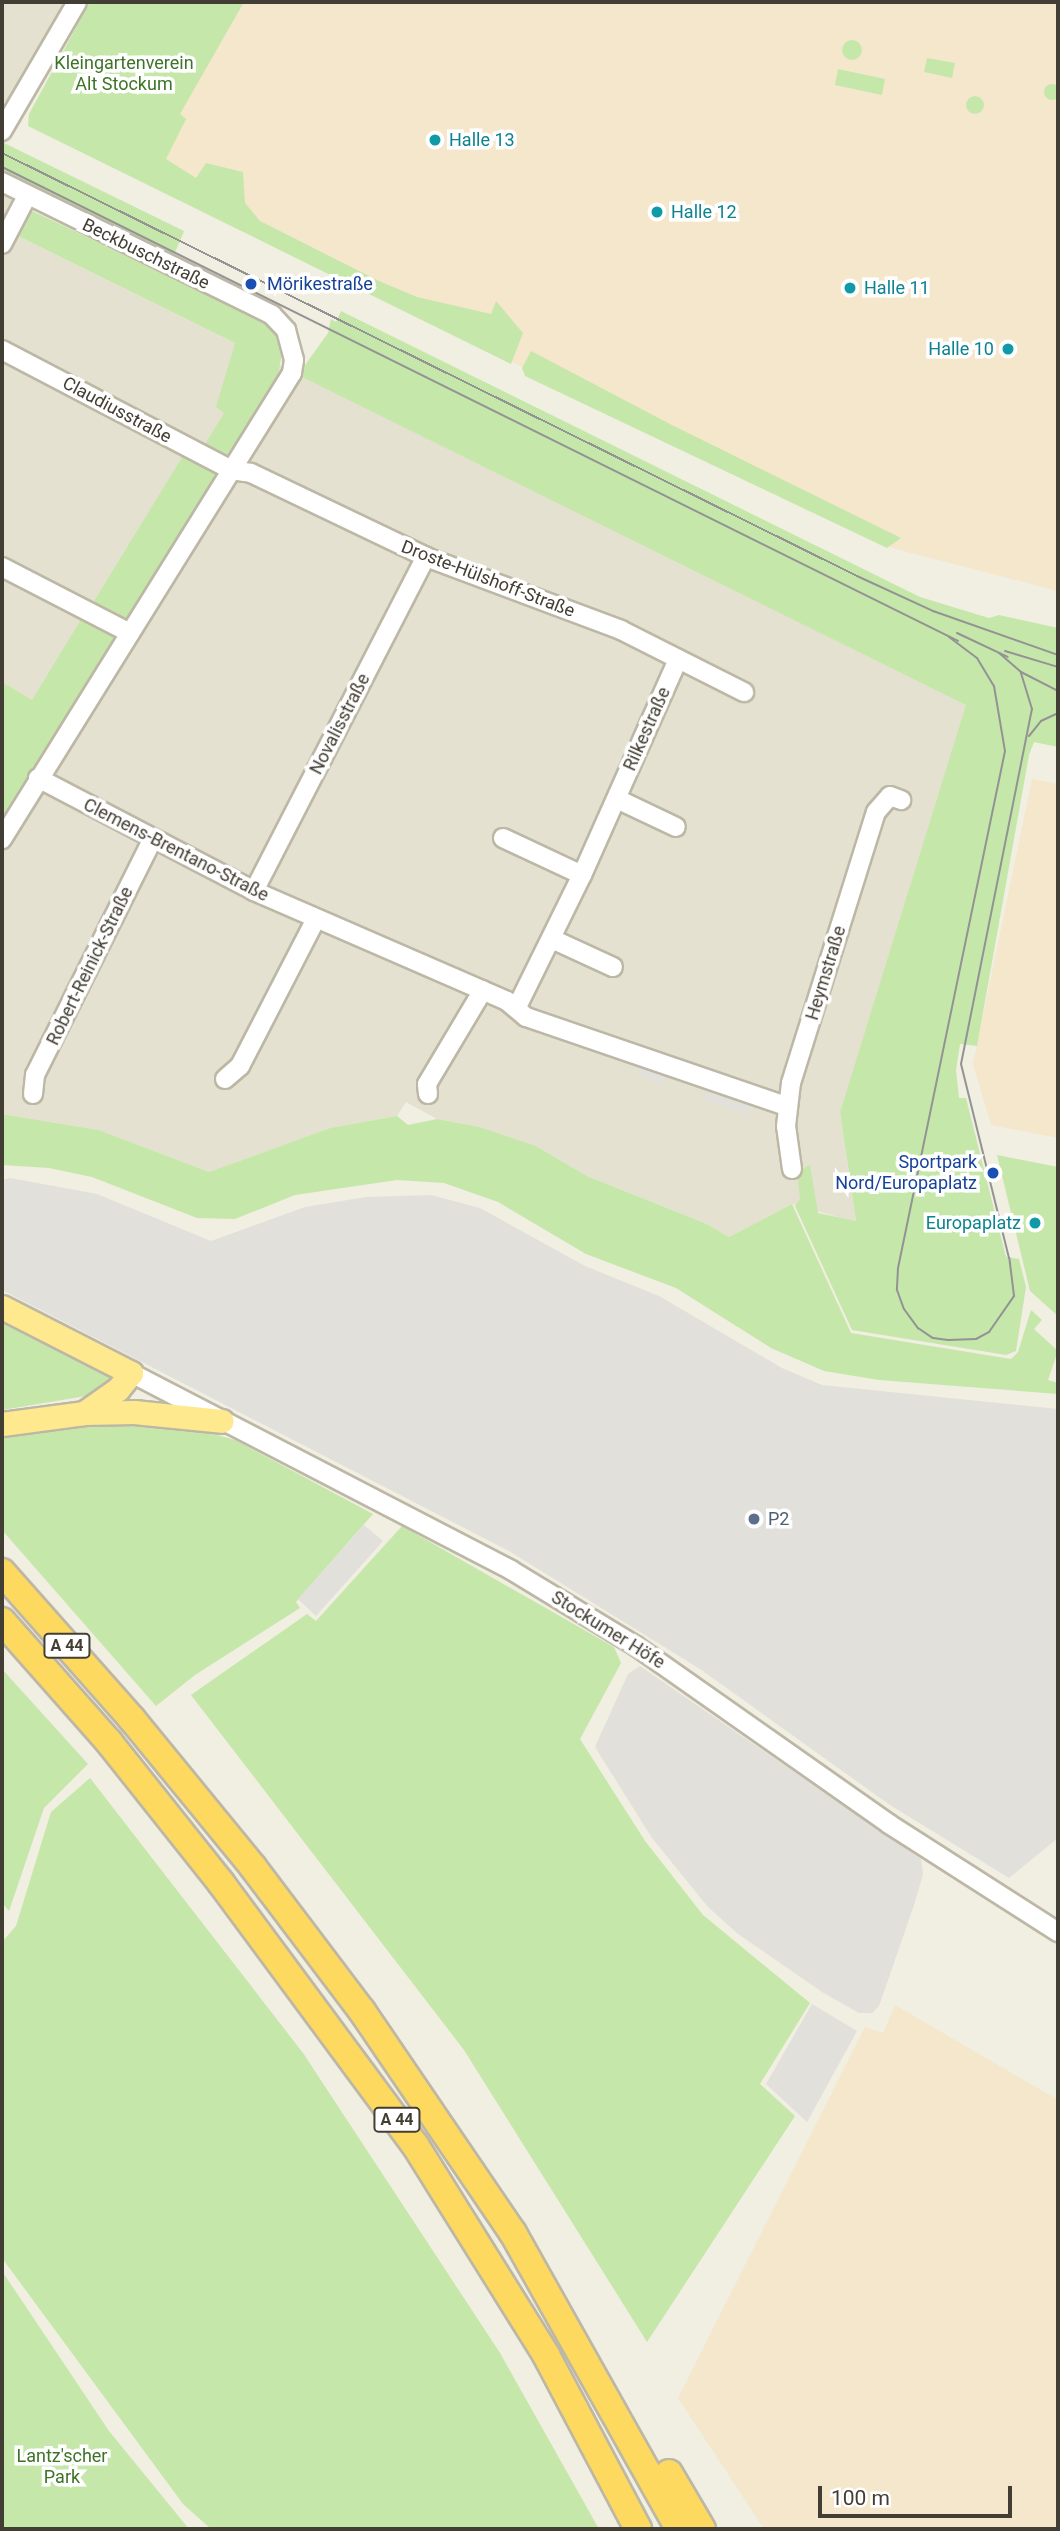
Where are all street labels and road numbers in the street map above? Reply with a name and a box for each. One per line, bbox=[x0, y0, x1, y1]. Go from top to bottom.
street label: Beckbuschstraße bbox=[79, 214, 213, 294]
street label: Claudiusstraße bbox=[59, 372, 175, 448]
street label: Droste-Hülshoff-Straße bbox=[398, 536, 578, 622]
street label: Novalisstraße bbox=[305, 670, 375, 778]
street label: Rilkestraße bbox=[619, 684, 675, 774]
street label: Clemens-Brentano-Straße bbox=[80, 794, 272, 906]
street label: Robert-Reinick-Straße bbox=[42, 883, 138, 1049]
street label: Heymstraße bbox=[801, 923, 851, 1023]
street label: Stockumer Höfe bbox=[547, 1586, 669, 1674]
road number: A 44 bbox=[42, 1634, 92, 1658]
road number: A 44 bbox=[372, 2108, 422, 2132]

